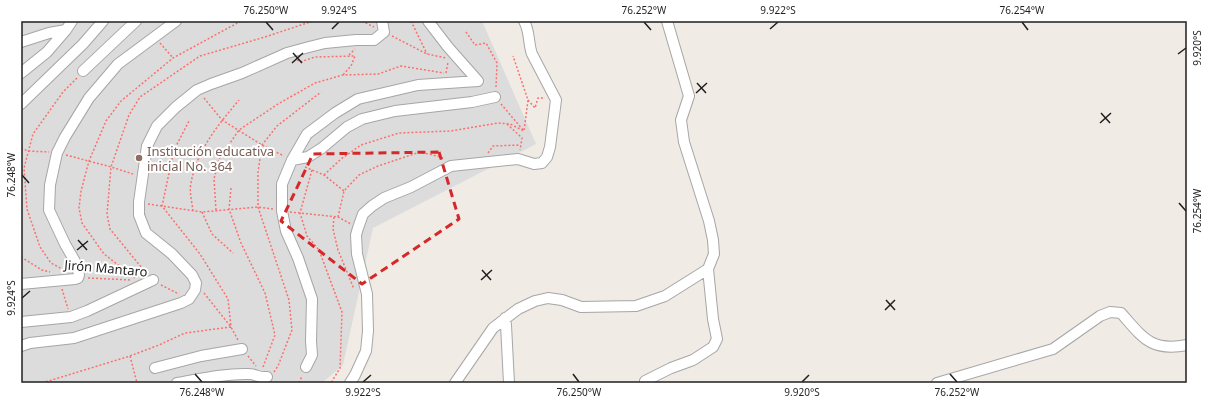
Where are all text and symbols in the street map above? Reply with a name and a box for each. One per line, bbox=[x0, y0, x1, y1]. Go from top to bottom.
text: 76.250°W bbox=[244, 3, 289, 17]
text: 9.924°S bbox=[321, 3, 357, 17]
text: 76.252°W bbox=[622, 3, 667, 17]
text: 9.922°S bbox=[760, 3, 796, 17]
text: 76.254°W bbox=[1000, 3, 1045, 17]
text: 9.920°S bbox=[1190, 30, 1204, 66]
place label: Institución educativa inicial No. 364 bbox=[147, 142, 274, 175]
text: 76.248°W bbox=[4, 152, 18, 197]
marker: Institución educativa inicial No. 364 bbox=[134, 153, 144, 163]
text: 76.254°W bbox=[1190, 188, 1204, 233]
street label: Jirón Mantaro bbox=[62, 255, 148, 281]
text: 9.924°S bbox=[4, 280, 18, 316]
text: 76.248°W bbox=[180, 385, 225, 399]
text: 9.922°S bbox=[345, 385, 381, 399]
text: 76.250°W bbox=[557, 385, 602, 399]
text: 9.920°S bbox=[784, 385, 820, 399]
text: 76.252°W bbox=[935, 385, 980, 399]

